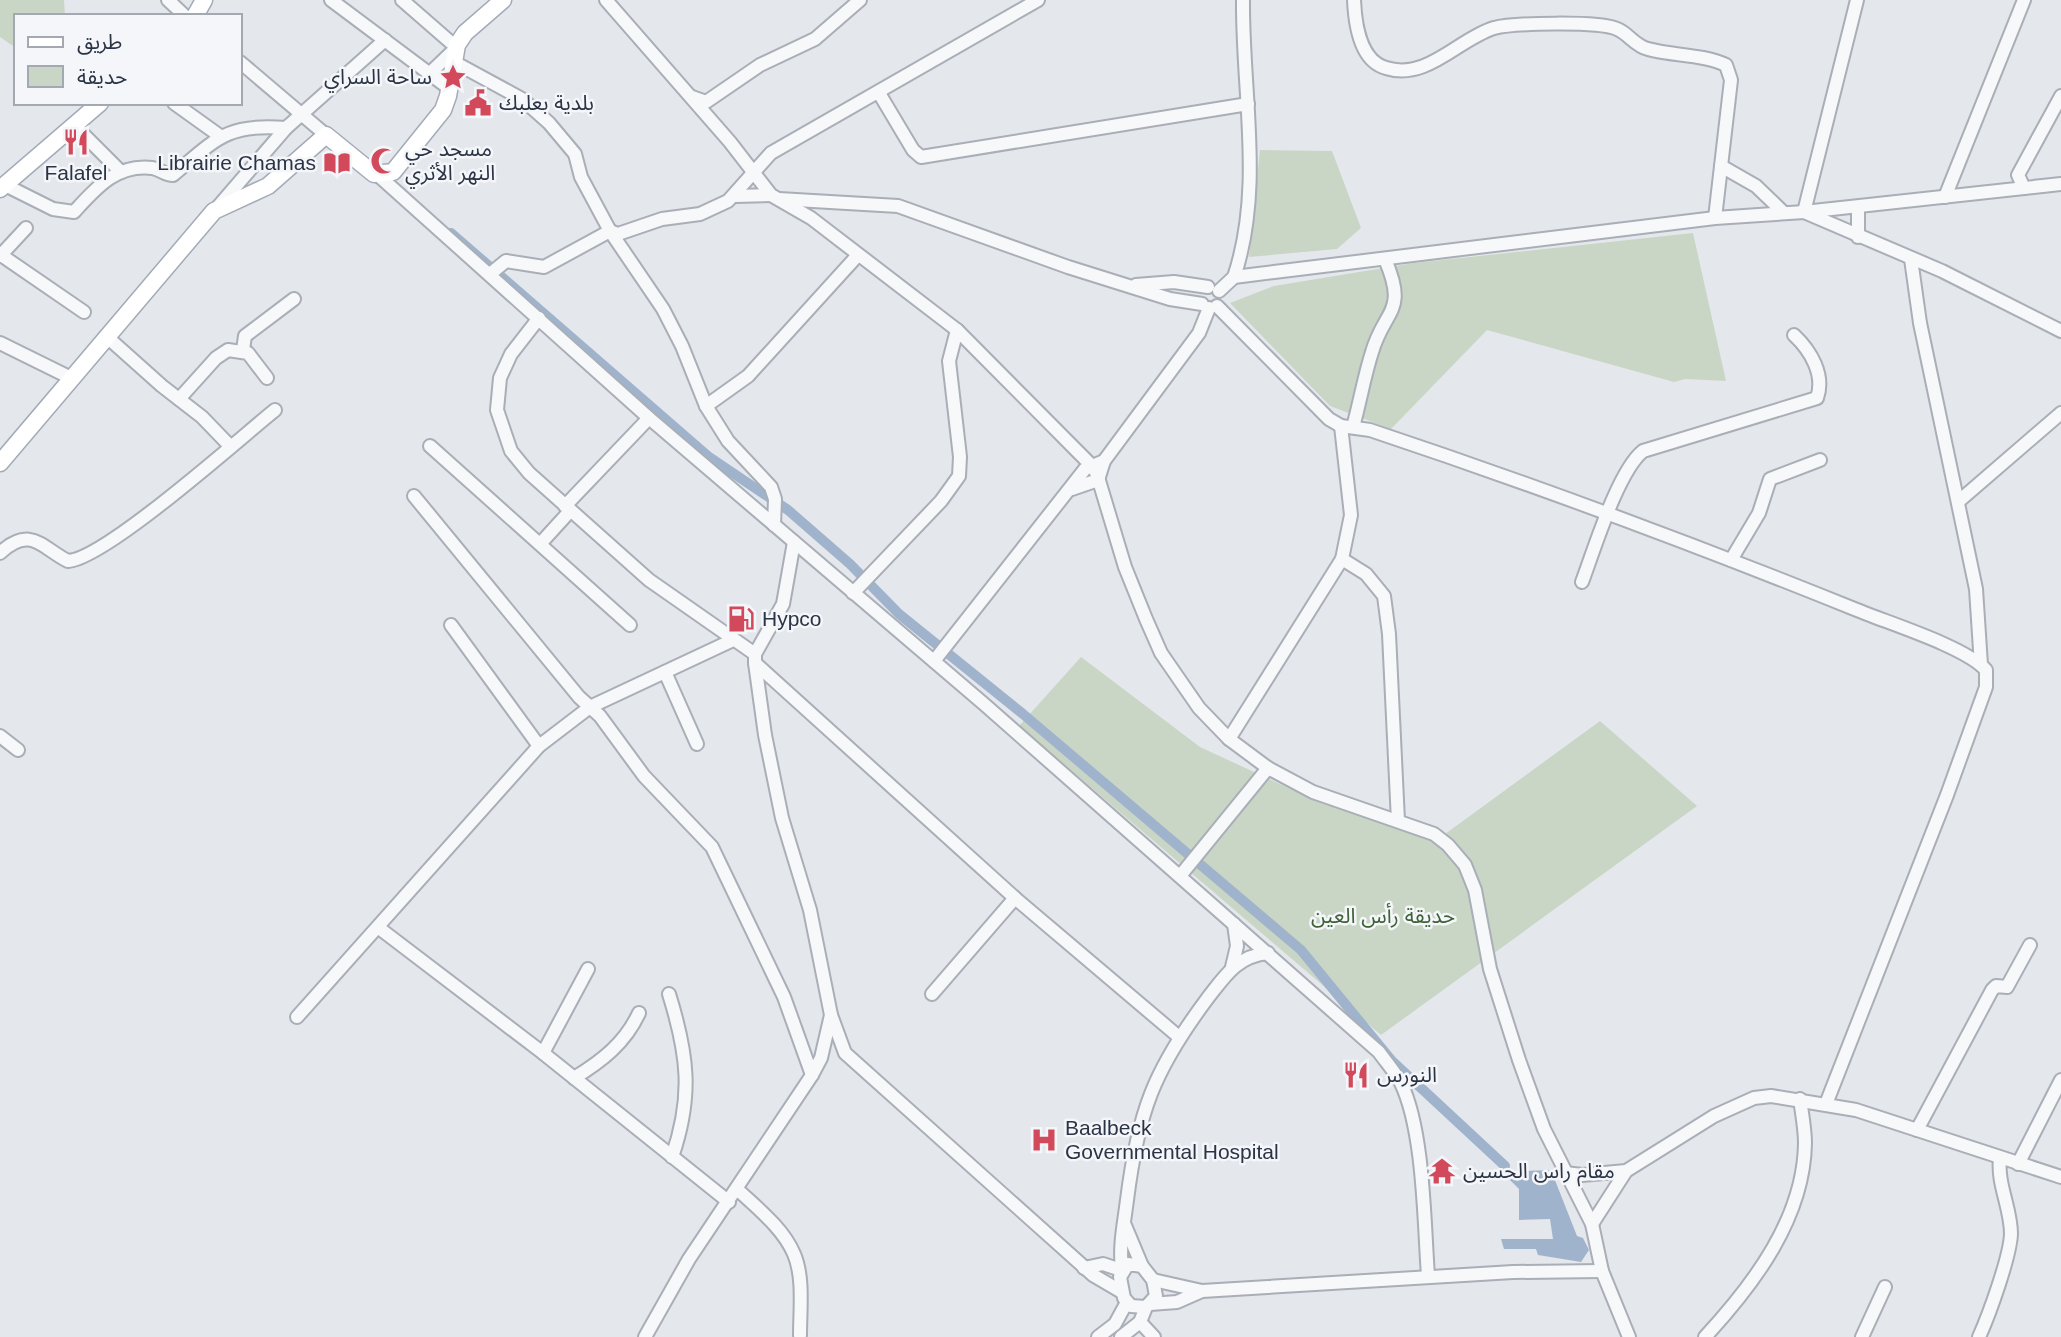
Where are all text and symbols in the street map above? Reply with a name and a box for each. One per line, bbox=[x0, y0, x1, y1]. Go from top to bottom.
legend bbox=[14, 14, 242, 105]
text: طريق bbox=[77, 30, 122, 55]
place icon: ساحة السراي bbox=[438, 62, 468, 92]
text: حديقة bbox=[77, 65, 127, 88]
place label: ساحة السراي bbox=[324, 65, 432, 93]
public building icon: بلدية بعلبك bbox=[463, 88, 493, 118]
place label: بلدية بعلبك bbox=[499, 91, 594, 114]
restaurant icon: Falafel bbox=[61, 127, 91, 157]
place label: مسجد حي النهر الأثري bbox=[405, 137, 495, 189]
mosque icon: مسجد حي النهر الأثري bbox=[369, 146, 399, 176]
library icon: Librairie Chamas bbox=[322, 148, 352, 178]
place label: Librairie Chamas bbox=[157, 151, 316, 174]
place label: Falafel bbox=[44, 161, 108, 184]
fuel station icon: Hypco bbox=[726, 604, 756, 634]
place label: Hypco bbox=[762, 607, 822, 630]
park label: حديقة رأس العين bbox=[1311, 903, 1455, 928]
restaurant icon: النورس bbox=[1341, 1060, 1371, 1090]
place label: النورس bbox=[1377, 1063, 1437, 1087]
place label: Baalbeck Governmental Hospital bbox=[1065, 1116, 1279, 1163]
hospital icon: Baalbeck Governmental Hospital bbox=[1029, 1125, 1059, 1155]
temple icon: مقام راس الحسين bbox=[1427, 1156, 1457, 1186]
place label: مقام راس الحسين bbox=[1463, 1159, 1615, 1187]

